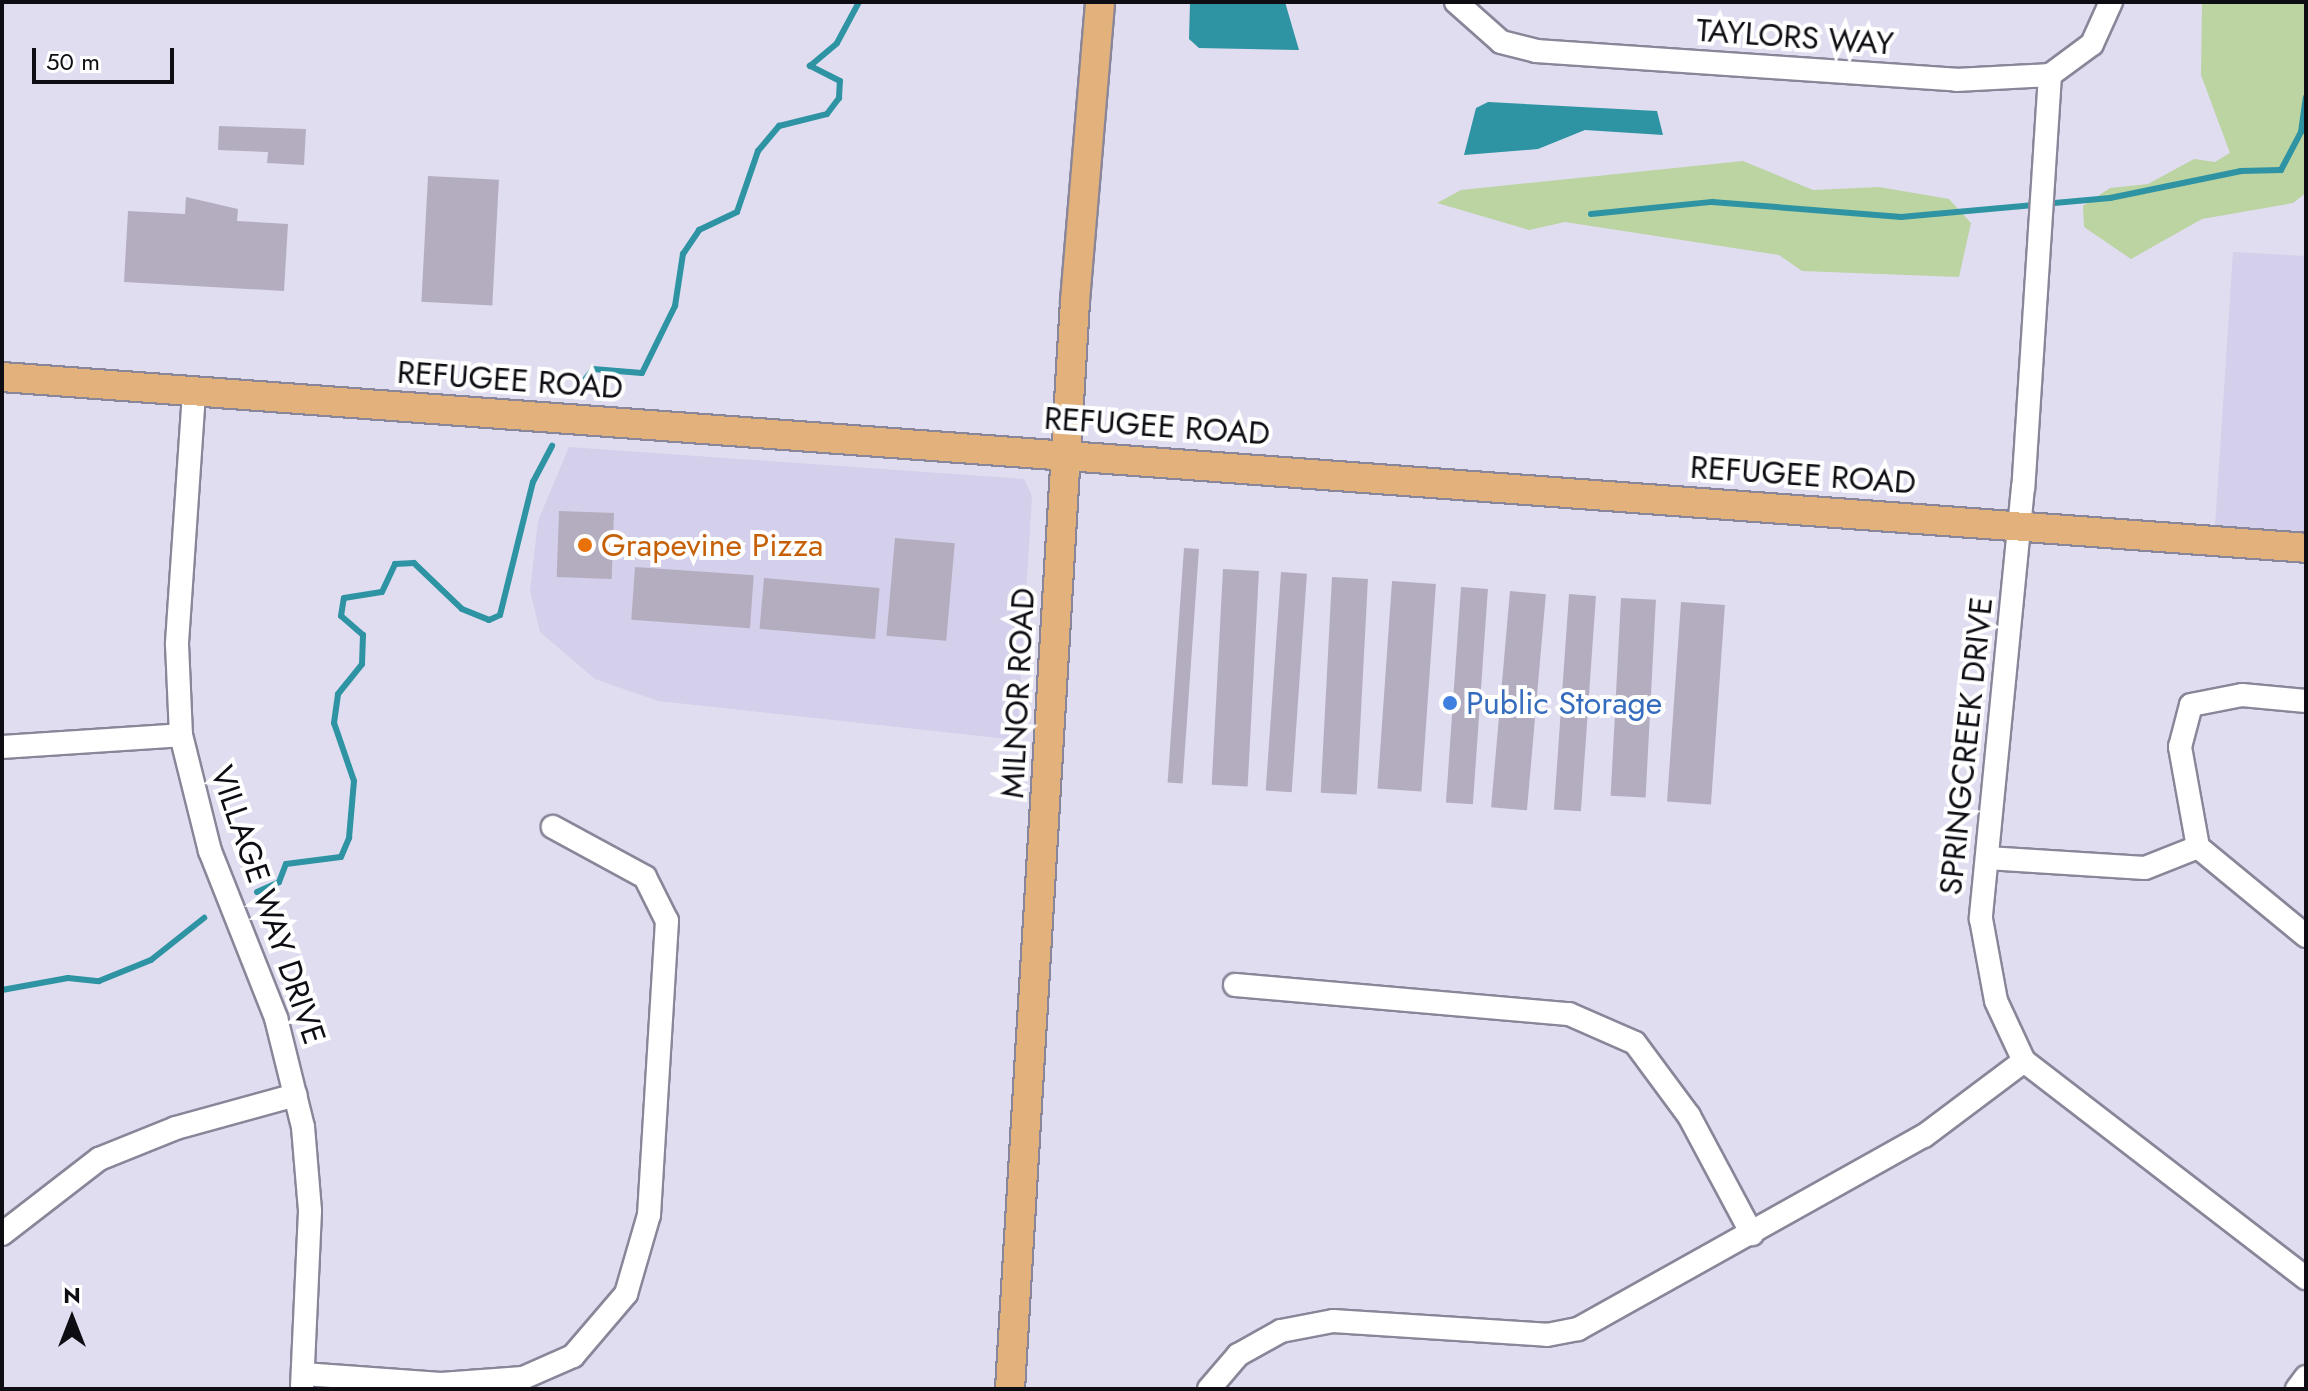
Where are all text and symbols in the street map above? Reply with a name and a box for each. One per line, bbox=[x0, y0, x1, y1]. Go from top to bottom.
street label: TAYLORS WAY bbox=[1695, 11, 1895, 63]
scale bar bbox=[36, 32, 178, 82]
text: 50 m bbox=[46, 44, 100, 79]
street label: REFUGEE ROAD bbox=[396, 353, 624, 407]
street label: REFUGEE ROAD bbox=[1043, 399, 1271, 453]
street label: REFUGEE ROAD bbox=[1689, 448, 1917, 502]
place label: Grapevine Pizza bbox=[601, 526, 823, 564]
marker: Grapevine Pizza bbox=[576, 536, 594, 554]
street label: MILNOR ROAD bbox=[993, 587, 1043, 799]
street label: SPRINGCREEK DRIVE bbox=[1931, 595, 2001, 897]
place label: Public Storage bbox=[1466, 684, 1662, 722]
marker: Public Storage bbox=[1441, 694, 1459, 712]
street label: VILLAGE WAY DRIVE bbox=[202, 761, 334, 1049]
north arrow bbox=[32, 1279, 112, 1359]
text: N bbox=[63, 1279, 81, 1311]

